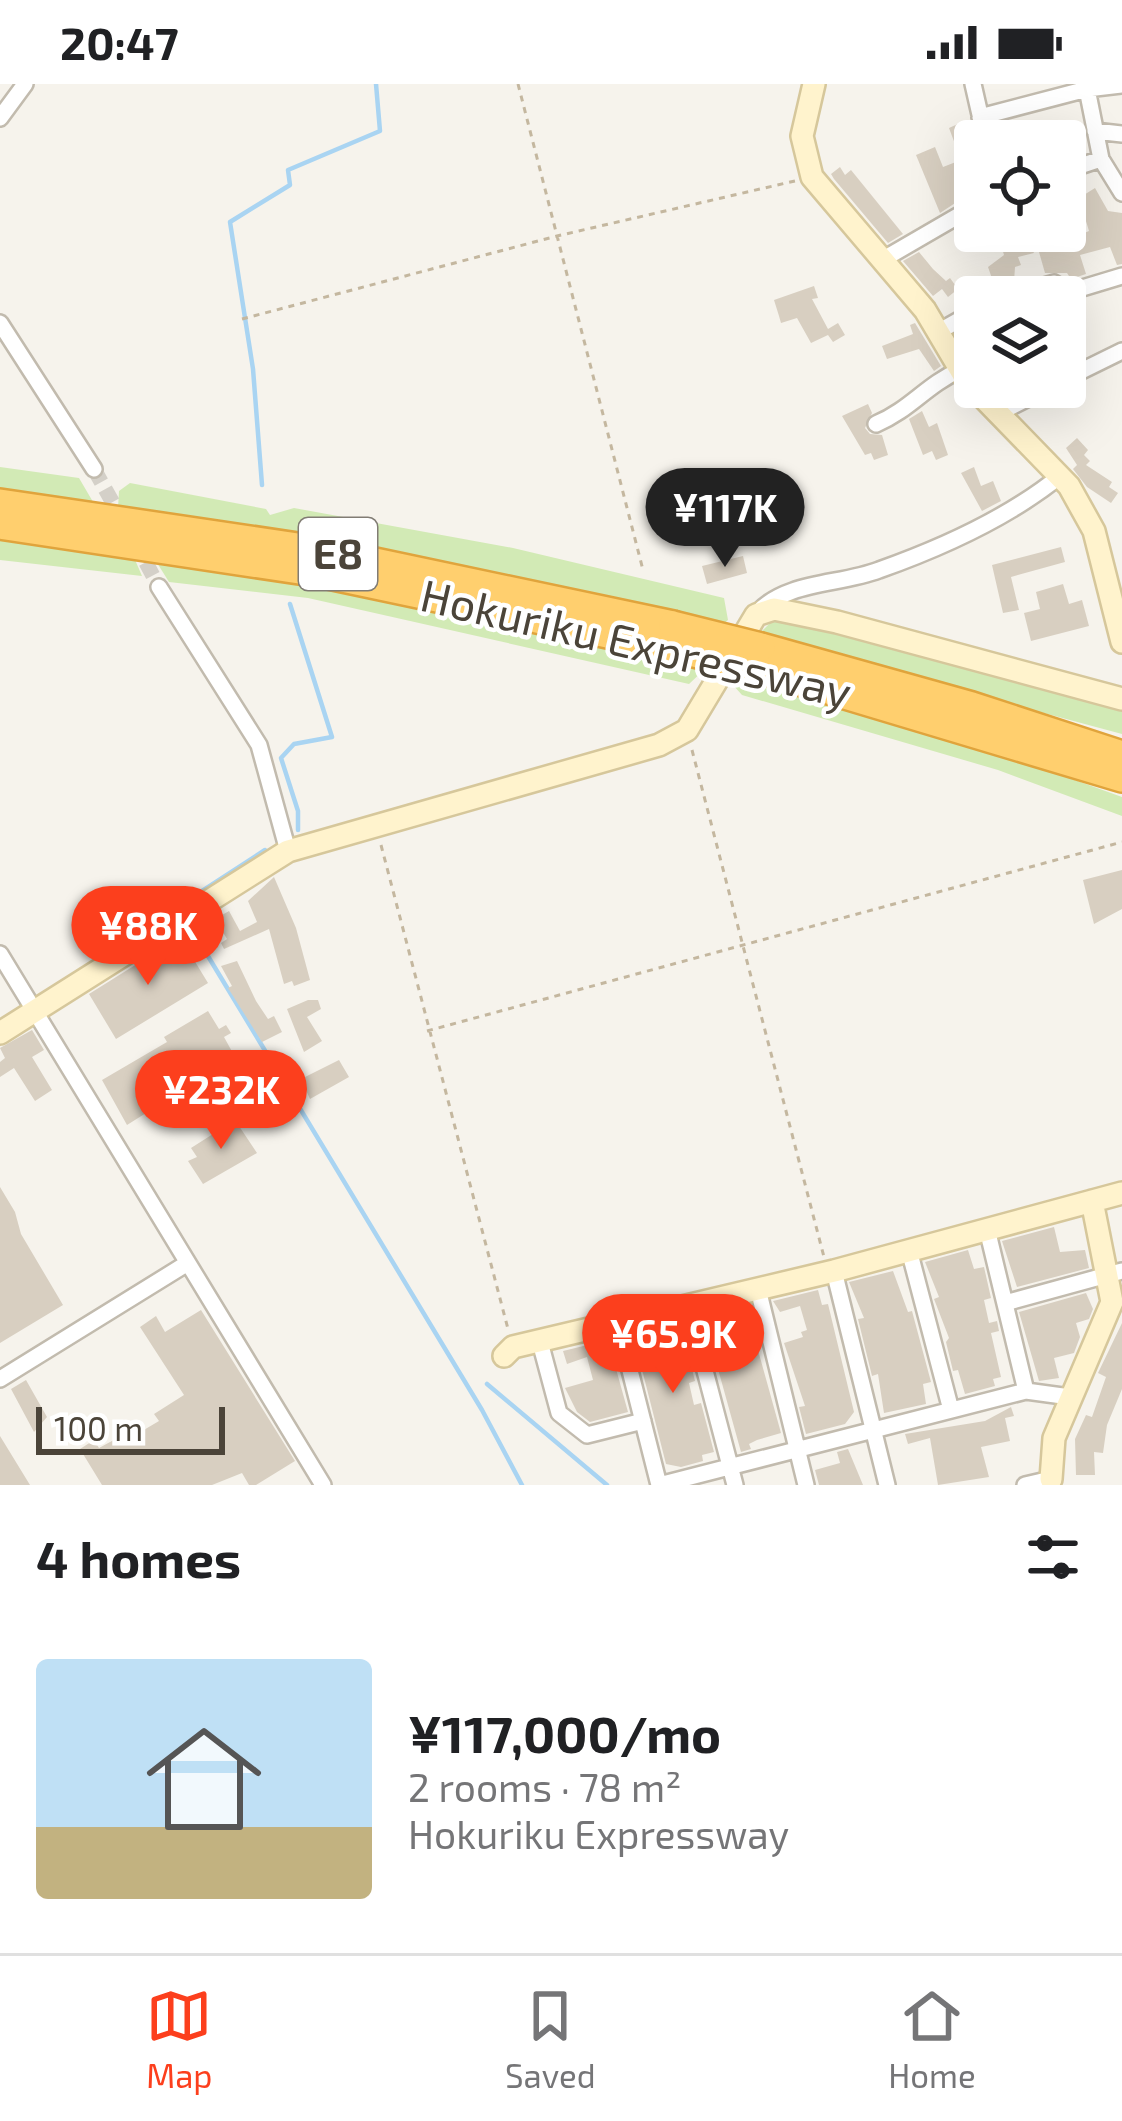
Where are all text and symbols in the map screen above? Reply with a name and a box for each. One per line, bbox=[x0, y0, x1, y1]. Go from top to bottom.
text: 20:47 bbox=[60, 15, 179, 69]
map controls bbox=[954, 120, 1086, 408]
button: locate bbox=[954, 120, 1086, 252]
button: layers bbox=[954, 276, 1086, 408]
pin: ¥117K bbox=[641, 468, 809, 570]
text: ¥117K bbox=[673, 483, 777, 530]
road number: E8 bbox=[299, 518, 377, 590]
street label: Hokuriku Expressway bbox=[416, 566, 857, 718]
pin: ¥88K bbox=[77, 886, 219, 988]
text: ¥88K bbox=[98, 901, 198, 948]
pin: ¥232K bbox=[137, 1050, 305, 1152]
text: ¥232K bbox=[162, 1065, 280, 1112]
pin: ¥65.9K bbox=[575, 1294, 771, 1396]
text: ¥65.9K bbox=[609, 1309, 737, 1356]
scale bar bbox=[36, 1401, 225, 1454]
text: 100 m bbox=[54, 1408, 143, 1448]
icon: filters bbox=[1020, 1524, 1086, 1590]
text: 4 homes bbox=[36, 1527, 241, 1588]
text: ¥117,000/mo bbox=[408, 1702, 721, 1763]
icon: home bbox=[132, 1707, 276, 1851]
text: 2 rooms · 78 m² bbox=[408, 1763, 681, 1810]
text: Hokuriku Expressway bbox=[408, 1810, 789, 1857]
tab: Map bbox=[146, 1983, 213, 2095]
tab: Saved bbox=[505, 1983, 596, 2095]
tab: Home bbox=[888, 1983, 976, 2095]

